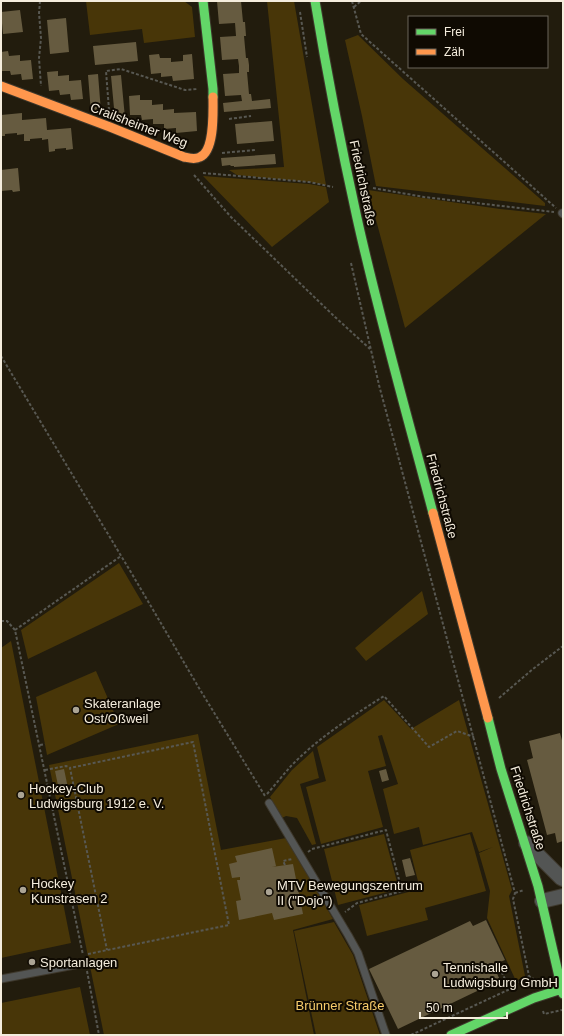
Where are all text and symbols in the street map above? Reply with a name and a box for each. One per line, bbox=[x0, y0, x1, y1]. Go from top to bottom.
legend bbox=[408, 16, 548, 68]
text: Frei bbox=[444, 25, 465, 39]
text: Zäh bbox=[444, 45, 465, 59]
street label: Crailsheimer Weg bbox=[88, 100, 190, 150]
street label: Friedrichstraße bbox=[347, 139, 379, 227]
street label: Friedrichstraße bbox=[423, 452, 461, 540]
place label: Skateranlage Ost/Oßweil bbox=[84, 696, 161, 726]
marker: Skateranlage Ost/Oßweil bbox=[71, 705, 81, 715]
street label: Friedrichstraße bbox=[507, 764, 549, 852]
place label: Hockey-Club Ludwigsburg 1912 e. V. bbox=[29, 781, 164, 811]
marker: Hockey-Club Ludwigsburg 1912 e. V. bbox=[16, 790, 26, 800]
place label: Hockey Kunstrasen 2 bbox=[31, 876, 108, 906]
place label: MTV Bewegungszentrum II ("Dojo") bbox=[277, 878, 423, 908]
marker: Hockey Kunstrasen 2 bbox=[18, 885, 28, 895]
marker: MTV Bewegungszentrum II ("Dojo") bbox=[264, 887, 274, 897]
place label: Sportanlagen bbox=[40, 955, 117, 970]
marker: Sportanlagen bbox=[27, 957, 37, 967]
place label: Tennishalle Ludwigsburg GmbH bbox=[443, 960, 558, 990]
marker: Tennishalle Ludwigsburg GmbH bbox=[430, 969, 440, 979]
scale bar bbox=[420, 994, 507, 1020]
park label: Brünner Straße bbox=[296, 998, 384, 1013]
text: 50 m bbox=[426, 1001, 453, 1015]

